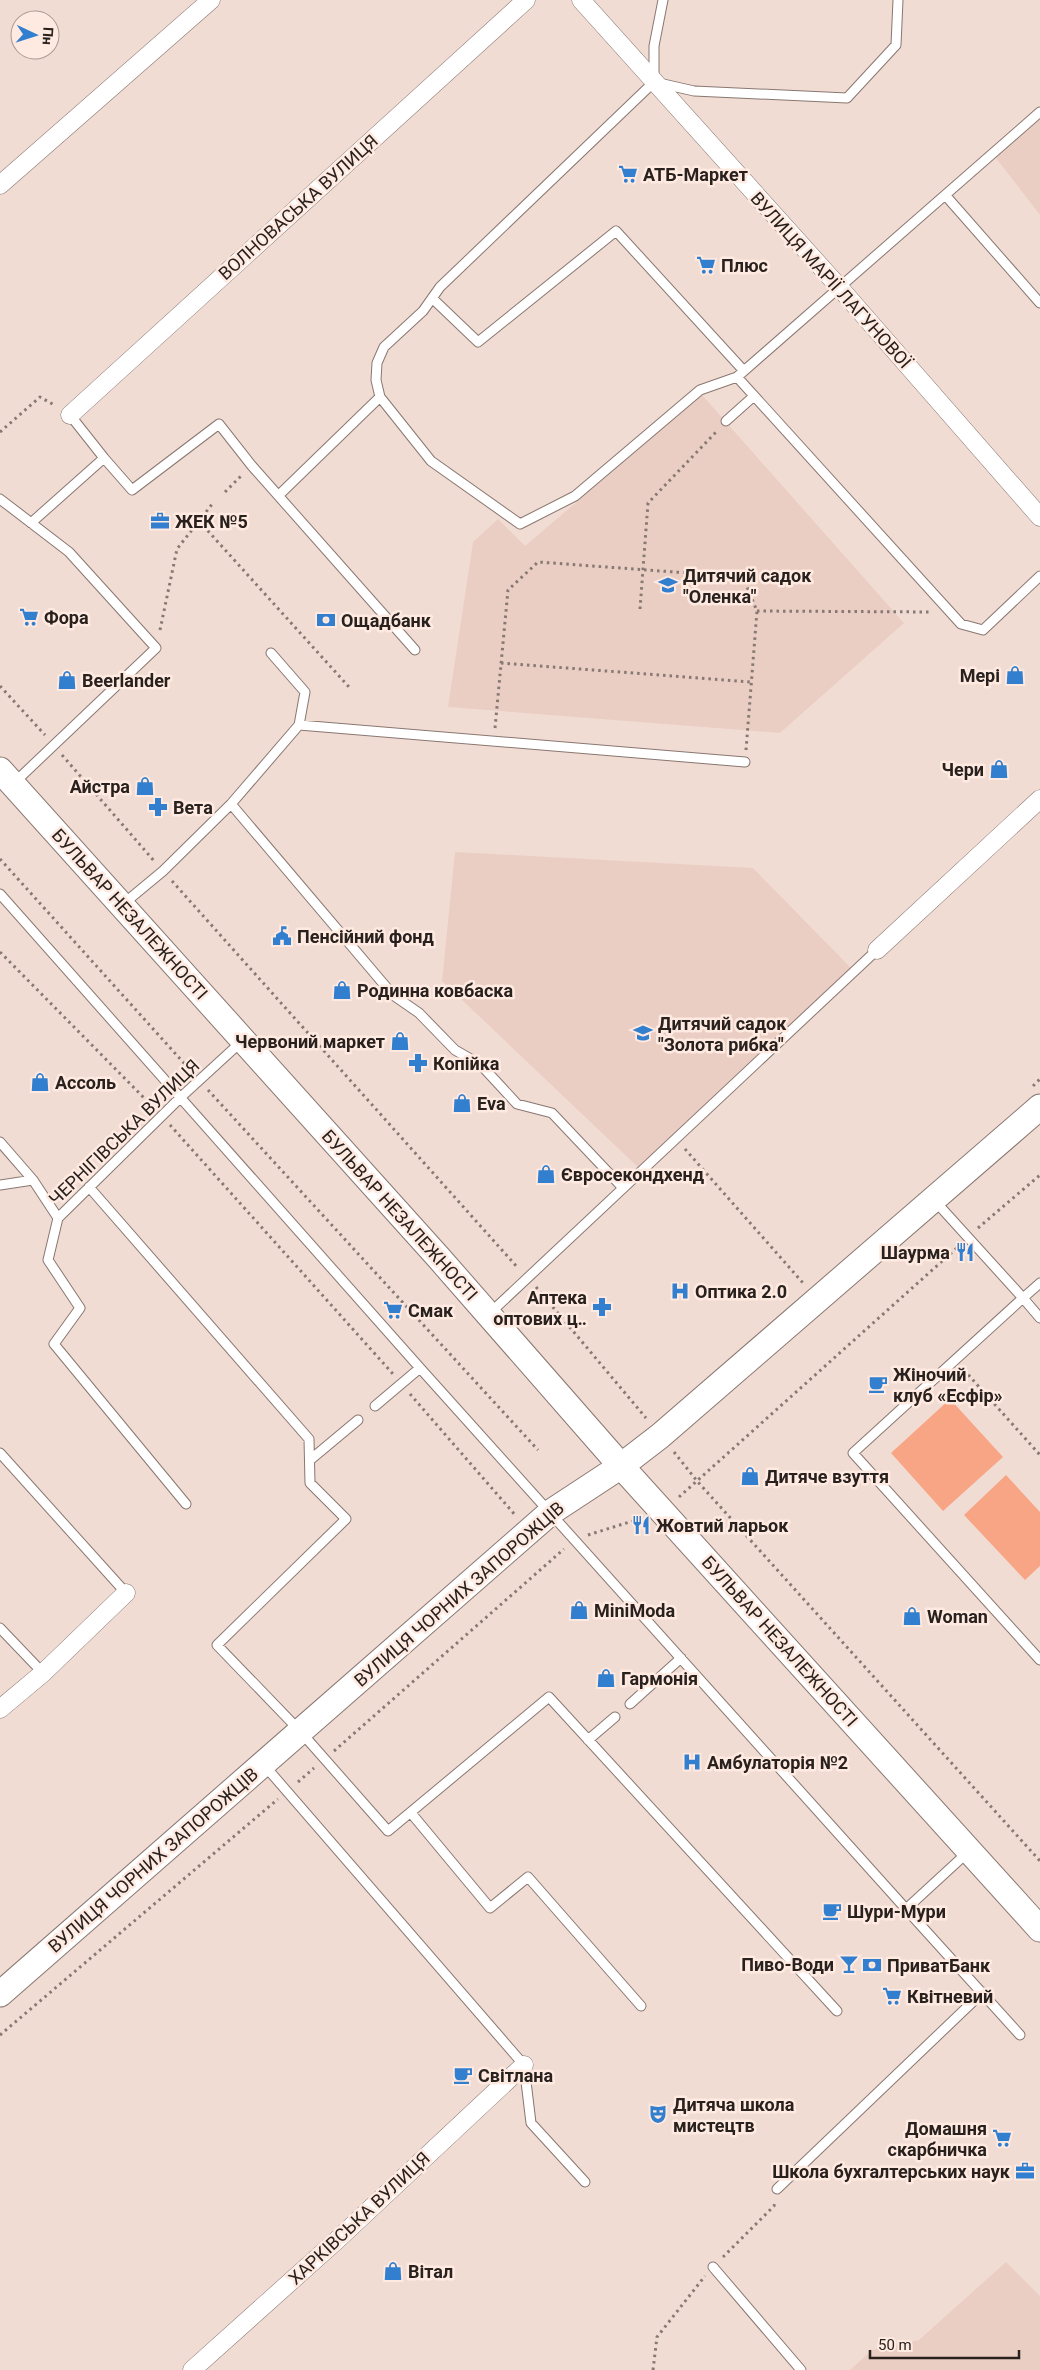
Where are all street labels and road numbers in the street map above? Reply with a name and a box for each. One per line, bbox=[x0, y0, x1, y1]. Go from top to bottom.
street label: ВОЛНОВАСЬКА ВУЛИЦЯ bbox=[214, 130, 382, 284]
street label: ВУЛИЦЯ МАРІЇ ЛАГУНОВОЇ bbox=[746, 188, 916, 373]
street label: БУЛЬВАР НЕЗАЛЕЖНОСТІ bbox=[48, 824, 212, 1004]
street label: ЧЕРНІГІВСЬКА ВУЛИЦЯ bbox=[45, 1055, 203, 1209]
street label: БУЛЬВАР НЕЗАЛЕЖНОСТІ bbox=[318, 1125, 482, 1305]
street label: ВУЛИЦЯ ЧОРНИХ ЗАПОРОЖЦІВ bbox=[350, 1497, 568, 1691]
street label: БУЛЬВАР НЕЗАЛЕЖНОСТІ bbox=[698, 1551, 862, 1731]
street label: ВУЛИЦЯ ЧОРНИХ ЗАПОРОЖЦІВ bbox=[44, 1763, 262, 1957]
street label: ХАРКІВСЬКА ВУЛИЦЯ bbox=[284, 2147, 434, 2289]

